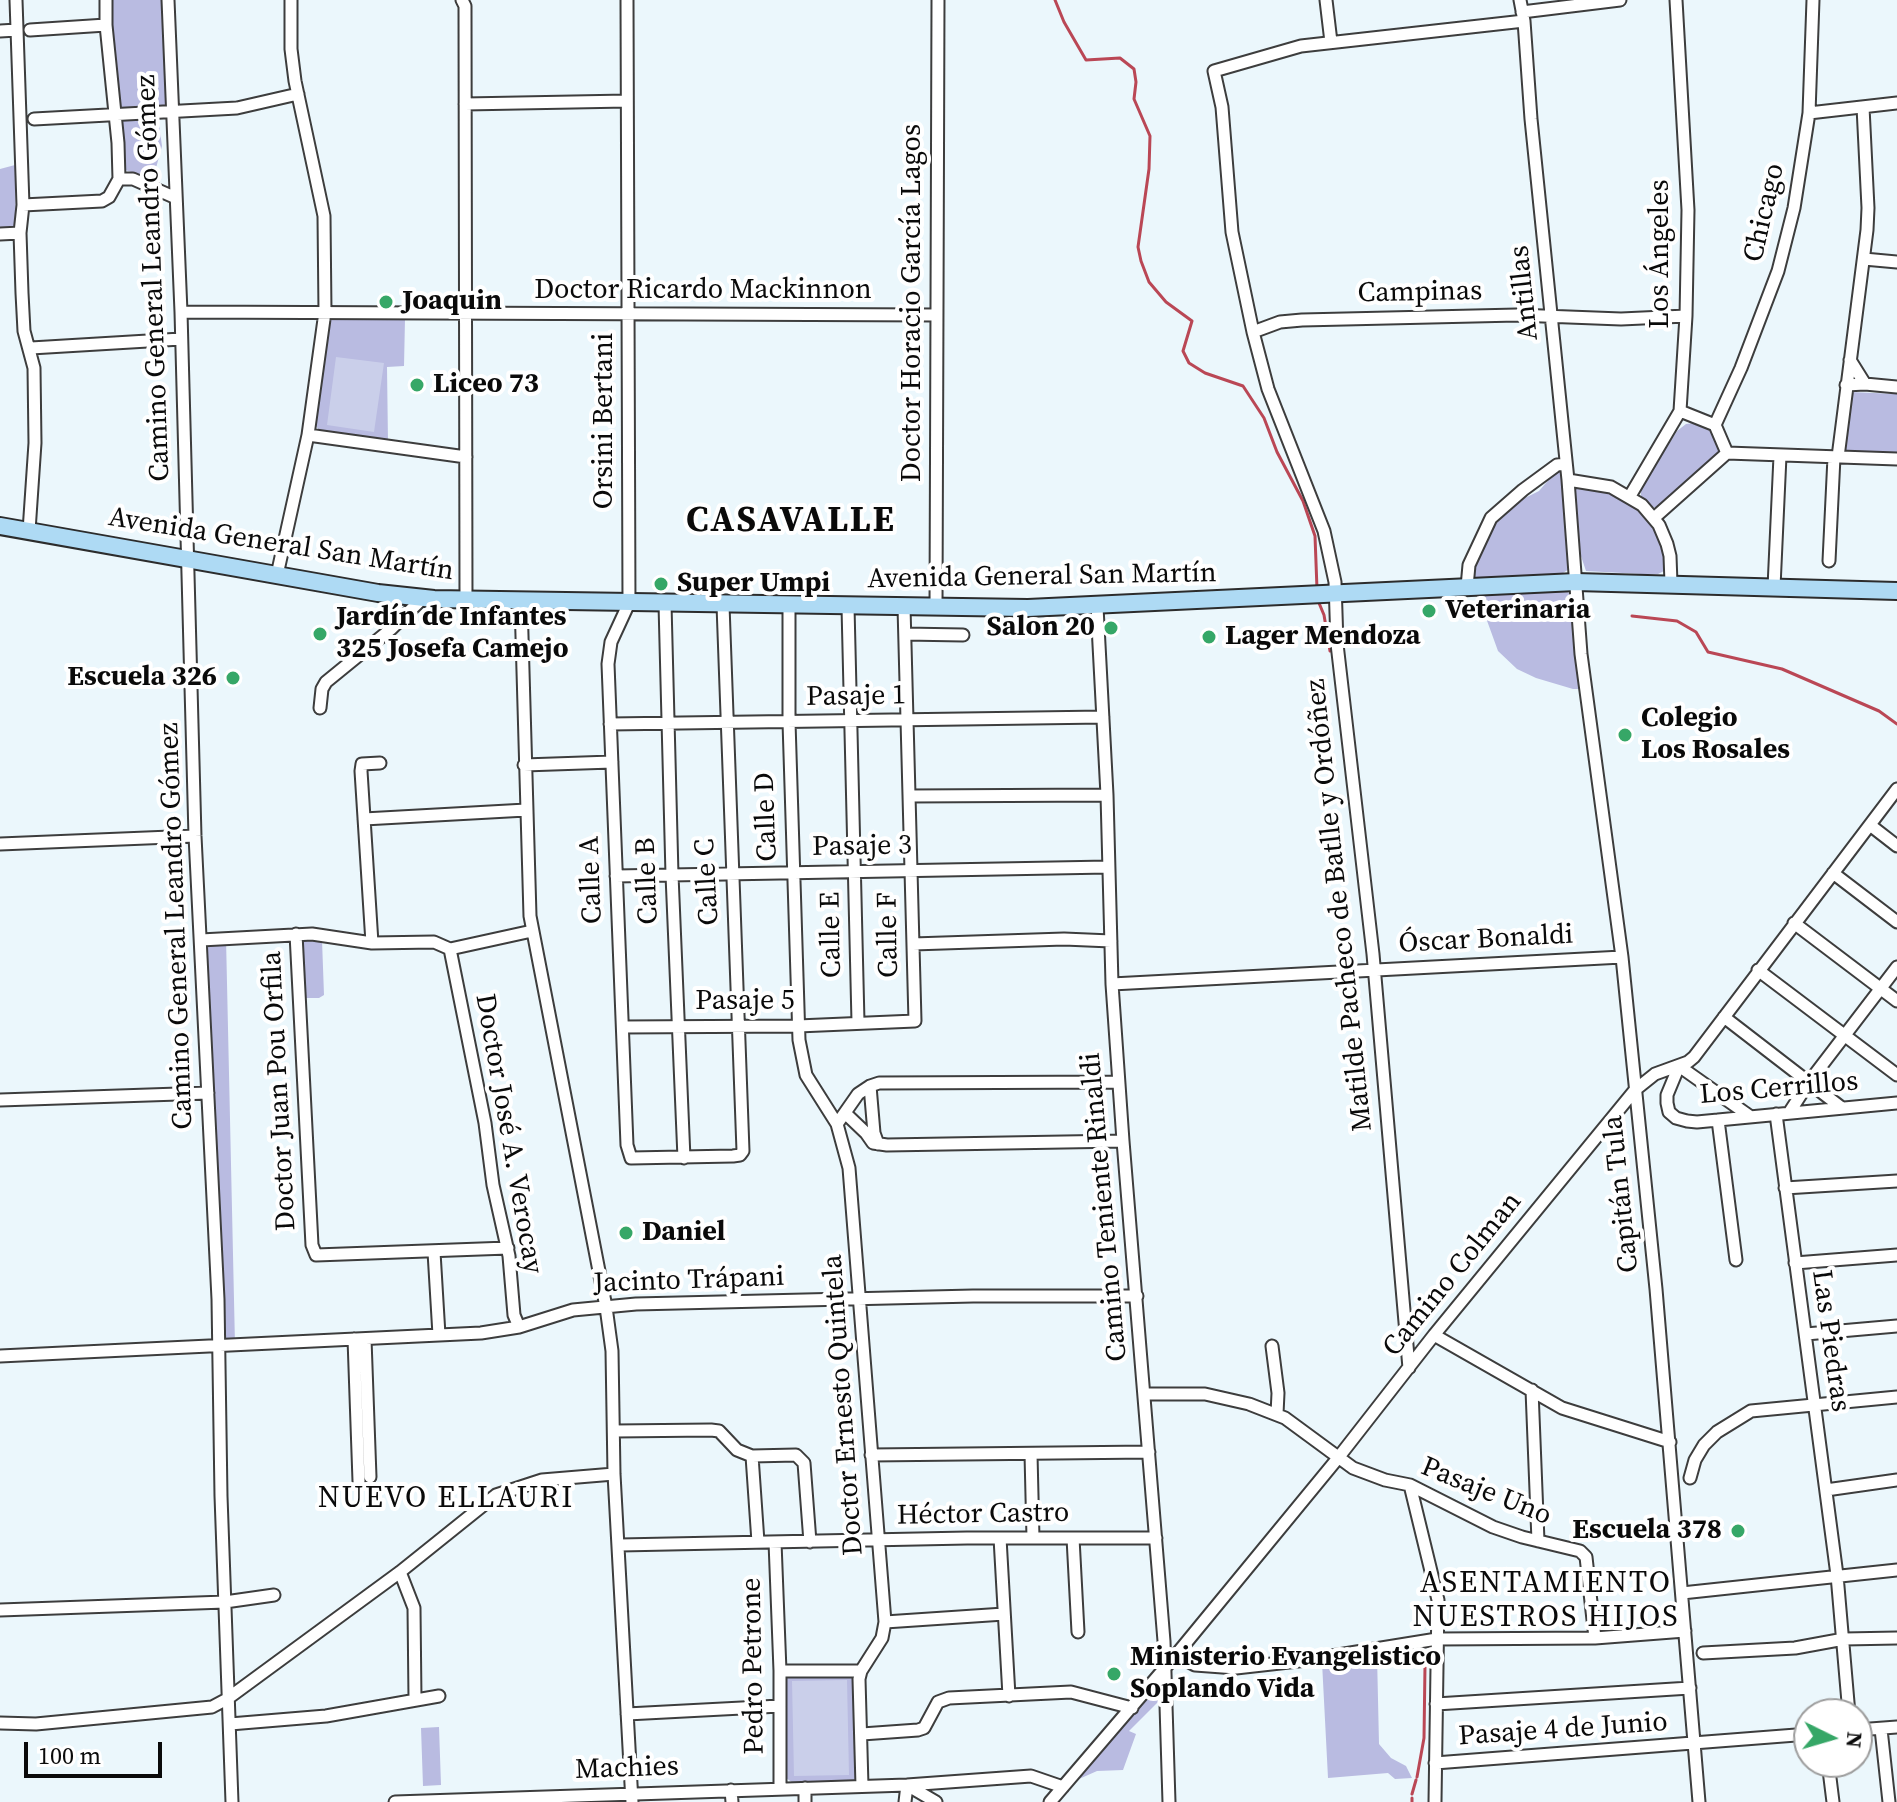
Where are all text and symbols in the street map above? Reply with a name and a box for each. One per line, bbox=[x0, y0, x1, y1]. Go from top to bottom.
street label: Camino General Leandro Gómez bbox=[130, 74, 178, 482]
street label: Doctor Horacio García Lagos bbox=[896, 124, 930, 482]
street label: Chicago bbox=[1737, 160, 1793, 266]
street label: Los Ángeles bbox=[1644, 179, 1678, 329]
street label: Antillas bbox=[1503, 244, 1547, 342]
street label: Doctor Ricardo Mackinnon bbox=[534, 274, 872, 308]
street label: Campinas bbox=[1357, 275, 1483, 311]
place label: Joaquin bbox=[402, 285, 502, 319]
marker: Joaquin bbox=[377, 293, 395, 311]
street label: Orsini Bertani bbox=[588, 333, 622, 509]
place label: Liceo 73 bbox=[433, 368, 539, 402]
marker: Liceo 73 bbox=[408, 376, 426, 394]
district label: CASAVALLE bbox=[686, 500, 896, 544]
street label: Avenida General San Martín bbox=[106, 501, 456, 589]
street label: Avenida General San Martín bbox=[867, 557, 1217, 597]
place label: Super Umpi bbox=[677, 567, 830, 601]
marker: Super Umpi bbox=[652, 575, 670, 593]
place label: Veterinaria bbox=[1445, 594, 1591, 628]
place label: Jardín de Infantes 325 Josefa Camejo bbox=[336, 601, 569, 667]
marker: Veterinaria bbox=[1420, 602, 1438, 620]
place label: Salon 20 bbox=[987, 611, 1095, 645]
marker: Salon 20 bbox=[1102, 619, 1120, 637]
place label: Lager Mendoza bbox=[1225, 620, 1421, 654]
marker: Jardín de Infantes 325 Josefa Camejo bbox=[311, 625, 329, 643]
marker: Lager Mendoza bbox=[1200, 628, 1218, 646]
place label: Escuela 326 bbox=[67, 661, 217, 695]
marker: Escuela 326 bbox=[224, 669, 242, 687]
street label: Matilde Pacheco de Batlle y Ordóñez bbox=[1300, 677, 1380, 1133]
street label: Pasaje 1 bbox=[806, 679, 906, 715]
place label: Colegio Los Rosales bbox=[1641, 702, 1790, 768]
street label: Camino General Leandro Gómez bbox=[153, 722, 201, 1130]
marker: Colegio Los Rosales bbox=[1616, 726, 1634, 744]
street label: Calle D bbox=[749, 772, 785, 862]
street label: Pasaje 3 bbox=[812, 829, 912, 865]
street label: Calle A bbox=[574, 835, 610, 925]
street label: Calle B bbox=[630, 837, 666, 925]
street label: Calle C bbox=[689, 838, 727, 926]
street label: Calle E bbox=[814, 892, 850, 978]
street label: Calle F bbox=[871, 892, 907, 978]
street label: Óscar Bonaldi bbox=[1398, 919, 1574, 961]
street label: Doctor Juan Pou Orfila bbox=[256, 950, 304, 1232]
street label: Pasaje 5 bbox=[695, 985, 795, 1019]
street label: Doctor José A. Verocay bbox=[467, 991, 549, 1277]
street label: Camino Teniente Rinaldi bbox=[1075, 1051, 1135, 1363]
street label: Los Cerrillos bbox=[1698, 1065, 1860, 1113]
street label: Capitán Tula bbox=[1597, 1114, 1647, 1274]
street label: Camino Colman bbox=[1376, 1186, 1530, 1364]
place label: Daniel bbox=[642, 1216, 725, 1250]
marker: Daniel bbox=[617, 1224, 635, 1242]
street label: Doctor Ernesto Quintela bbox=[817, 1253, 871, 1557]
street label: Jacinto Trápani bbox=[593, 1261, 785, 1301]
street label: Las Piedras bbox=[1803, 1268, 1857, 1414]
street label: Pasaje Uno bbox=[1416, 1451, 1556, 1533]
district label: NUEVO ELLAURI bbox=[318, 1481, 574, 1517]
street label: Héctor Castro bbox=[897, 1497, 1069, 1533]
place label: Escuela 378 bbox=[1572, 1514, 1722, 1548]
marker: Escuela 378 bbox=[1729, 1522, 1747, 1540]
district label: ASENTAMIENTO NUESTROS HIJOS bbox=[1413, 1566, 1679, 1636]
street label: Pedro Petrone bbox=[736, 1577, 772, 1755]
place label: Ministerio Evangelistico Soplando Vida bbox=[1130, 1641, 1441, 1707]
marker: Ministerio Evangelistico Soplando Vida bbox=[1105, 1665, 1123, 1683]
north arrow bbox=[1793, 1698, 1873, 1778]
street label: Pasaje 4 de Junio bbox=[1457, 1706, 1669, 1754]
scale bar bbox=[28, 1726, 166, 1776]
text: N bbox=[1839, 1731, 1871, 1749]
text: 100 m bbox=[38, 1739, 101, 1772]
street label: Machies bbox=[574, 1750, 680, 1788]

